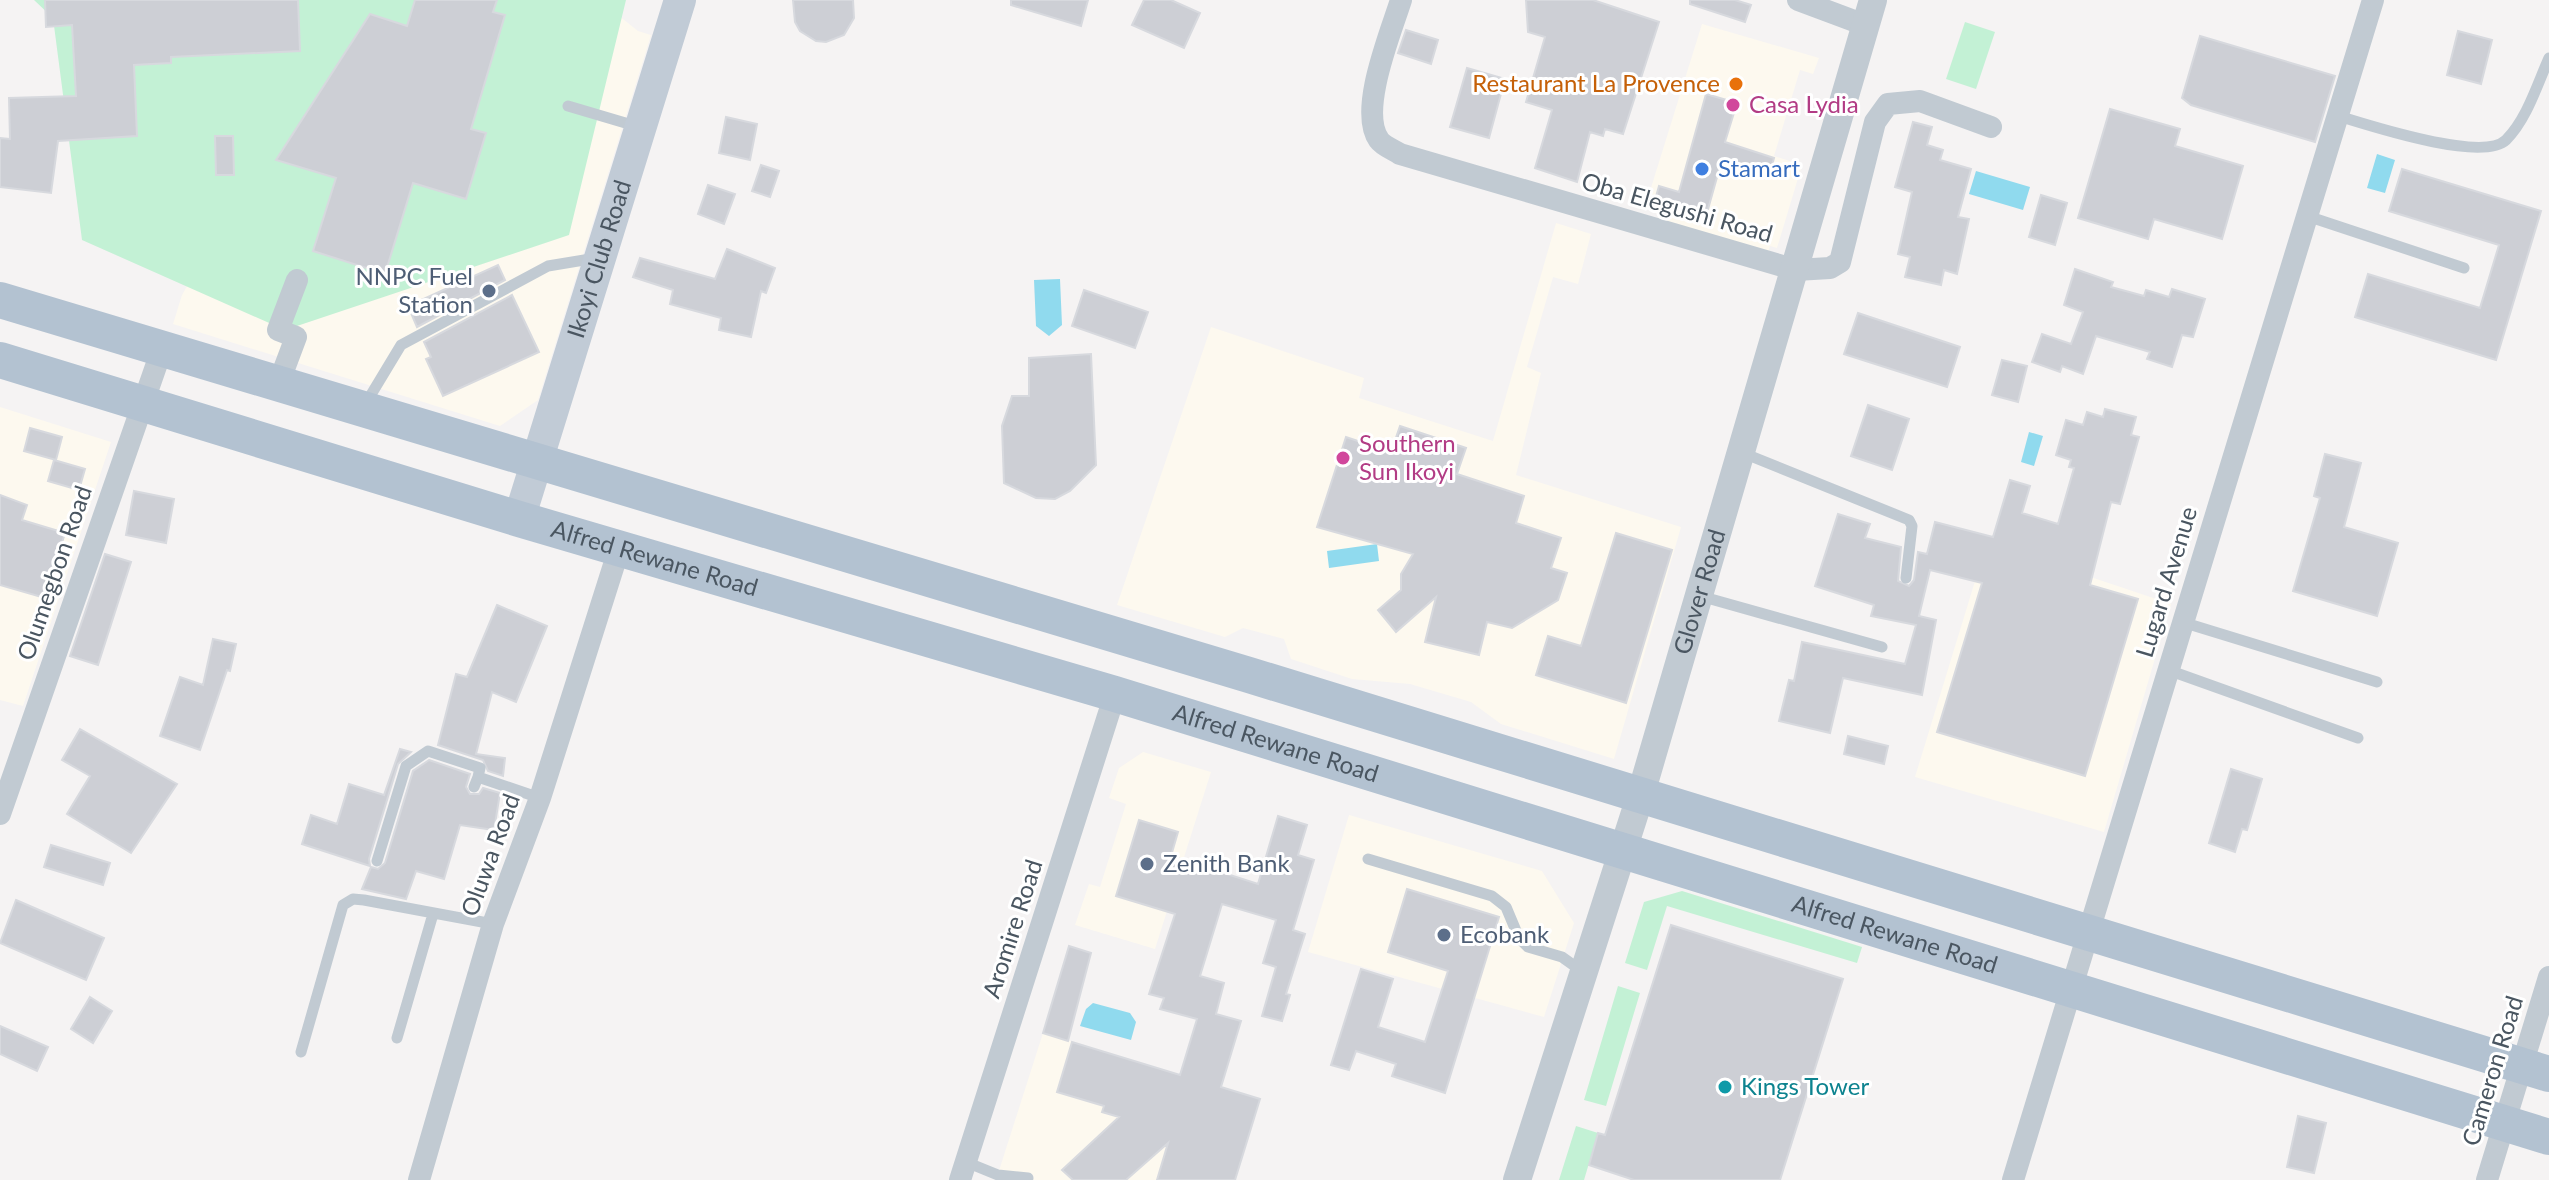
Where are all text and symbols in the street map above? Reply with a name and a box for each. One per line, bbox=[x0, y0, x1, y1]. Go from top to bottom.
place label: Restaurant La Provence bbox=[1472, 68, 1720, 97]
marker: Restaurant La Provence bbox=[1727, 75, 1745, 93]
place label: Casa Lydia bbox=[1749, 89, 1859, 118]
marker: Casa Lydia bbox=[1724, 96, 1742, 114]
place label: Stamart bbox=[1718, 153, 1800, 182]
marker: Stamart bbox=[1693, 160, 1711, 178]
street label: Oba Elegushi Road bbox=[1579, 165, 1776, 248]
street label: Ikoyi Club Road bbox=[560, 176, 636, 341]
place label: NNPC Fuel Station bbox=[355, 261, 473, 318]
marker: NNPC Fuel Station bbox=[480, 282, 498, 300]
place label: Southern Sun Ikoyi bbox=[1359, 428, 1456, 485]
marker: Southern Sun Ikoyi bbox=[1334, 449, 1352, 467]
street label: Olumegbon Road bbox=[10, 481, 97, 664]
street label: Lugard Avenue bbox=[2129, 503, 2202, 660]
street label: Alfred Rewane Road bbox=[548, 513, 762, 601]
street label: Glover Road bbox=[1667, 526, 1731, 657]
street label: Alfred Rewane Road bbox=[1170, 697, 1382, 788]
street label: Oluwa Road bbox=[454, 789, 525, 920]
place label: Zenith Bank bbox=[1163, 848, 1290, 877]
marker: Zenith Bank bbox=[1138, 855, 1156, 873]
street label: Aromire Road bbox=[976, 856, 1048, 1001]
street label: Alfred Rewane Road bbox=[1789, 888, 2002, 979]
place label: Ecobank bbox=[1460, 919, 1550, 948]
marker: Ecobank bbox=[1435, 926, 1453, 944]
street label: Cameron Road bbox=[2455, 992, 2528, 1149]
place label: Kings Tower bbox=[1741, 1071, 1869, 1100]
marker: Kings Tower bbox=[1716, 1078, 1734, 1096]

